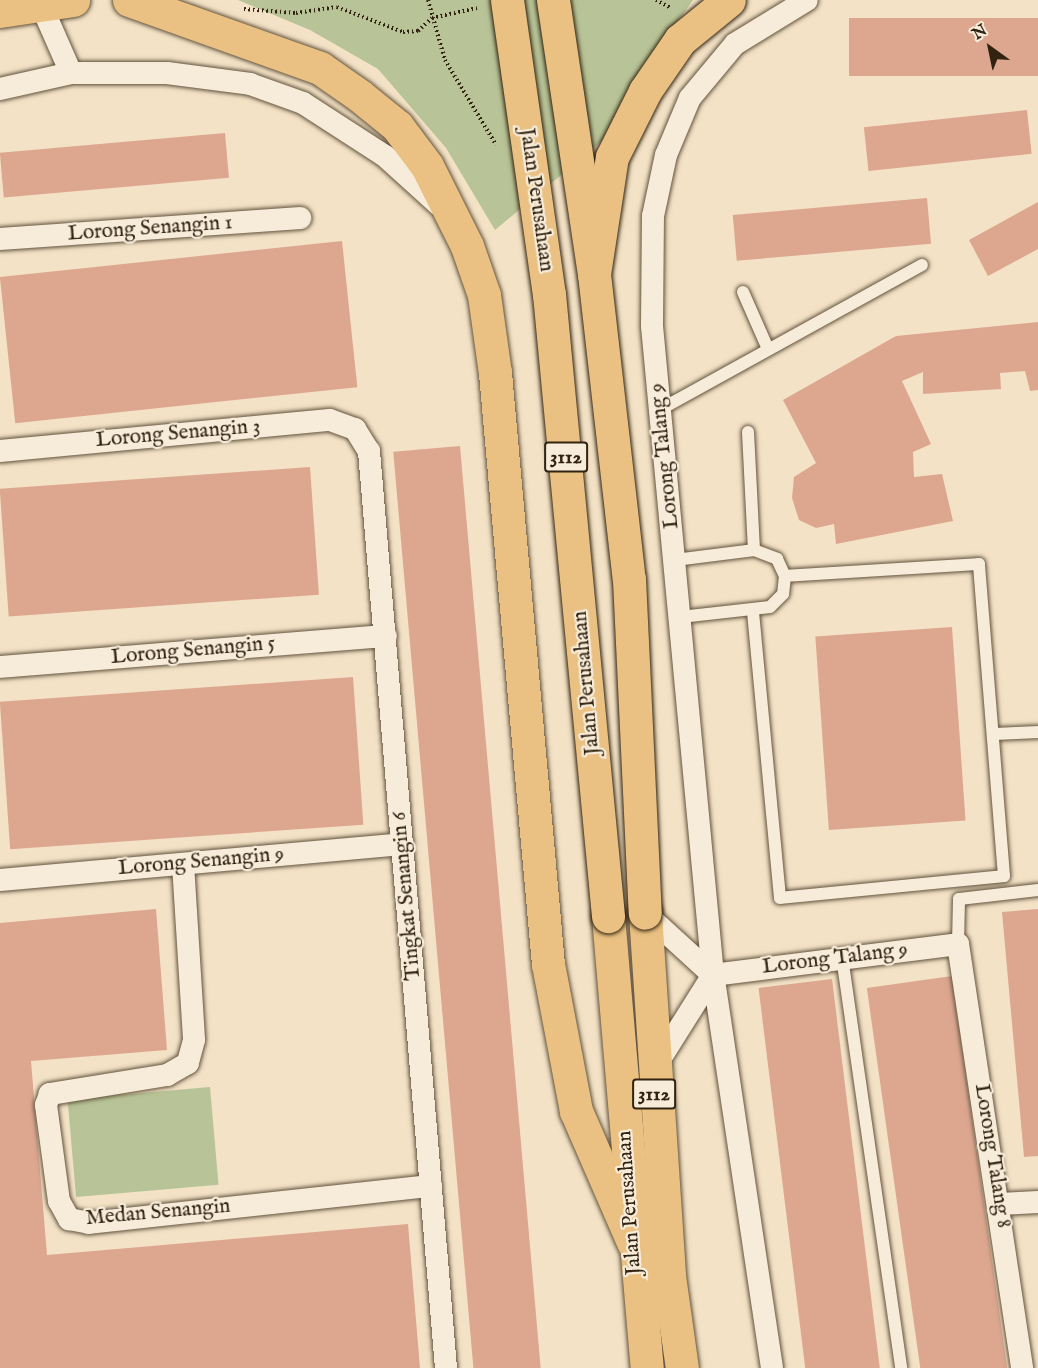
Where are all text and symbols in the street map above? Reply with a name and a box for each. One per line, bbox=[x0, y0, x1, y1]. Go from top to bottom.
north arrow bbox=[960, 18, 1020, 78]
text: N bbox=[969, 21, 991, 45]
street label: Jalan Perusahaan bbox=[513, 127, 559, 273]
street label: Lorong Senangin 1 bbox=[67, 211, 233, 247]
street label: Lorong Talang 9 bbox=[645, 382, 685, 530]
street label: Lorong Senangin 3 bbox=[95, 414, 261, 454]
road number: 3112 bbox=[544, 440, 588, 474]
street label: Jalan Perusahaan bbox=[568, 610, 606, 756]
street label: Lorong Senangin 5 bbox=[110, 631, 276, 671]
street label: Tingkat Senangin 6 bbox=[387, 811, 427, 981]
street label: Lorong Senangin 9 bbox=[117, 842, 285, 882]
street label: Lorong Talang 9 bbox=[761, 938, 909, 980]
road number: 3112 bbox=[632, 1077, 676, 1111]
street label: Lorong Talang 8 bbox=[968, 1082, 1016, 1230]
street label: Jalan Perusahaan bbox=[612, 1130, 648, 1276]
street label: Medan Senangin bbox=[85, 1194, 231, 1232]

